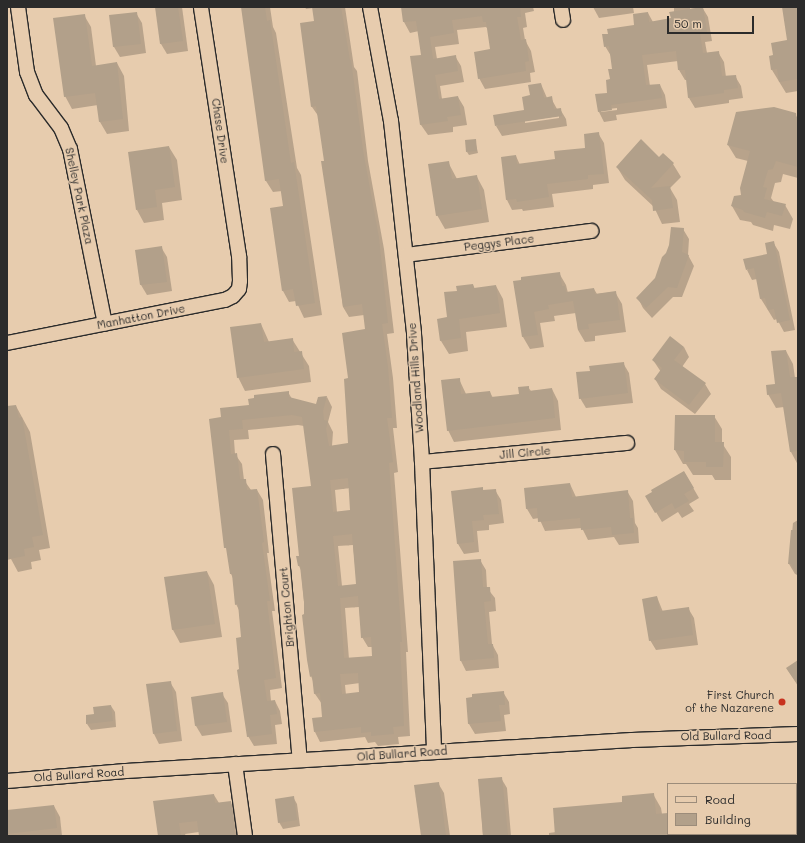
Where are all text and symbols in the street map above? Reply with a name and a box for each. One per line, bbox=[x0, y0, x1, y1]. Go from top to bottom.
scale bar bbox=[669, 8, 756, 34]
text: 50 m bbox=[674, 15, 702, 31]
street label: Chase Drive bbox=[209, 98, 231, 164]
street label: Shelley Park Plaza bbox=[62, 146, 96, 246]
street label: Peggys Place bbox=[463, 232, 535, 254]
street label: Manhatton Drive bbox=[96, 302, 186, 332]
street label: Woodland Hills Drive bbox=[406, 322, 426, 434]
street label: Jill Circle bbox=[499, 444, 551, 462]
street label: Brighton Court bbox=[277, 567, 297, 647]
place label: First Church of the Nazarene bbox=[685, 689, 774, 715]
marker: First Church of the Nazarene bbox=[777, 697, 787, 707]
street label: Old Bullard Road bbox=[681, 729, 771, 743]
street label: Old Bullard Road bbox=[356, 744, 448, 764]
street label: Old Bullard Road bbox=[33, 765, 125, 785]
legend bbox=[667, 783, 797, 835]
text: Road bbox=[705, 791, 735, 807]
text: Building bbox=[705, 811, 751, 827]

